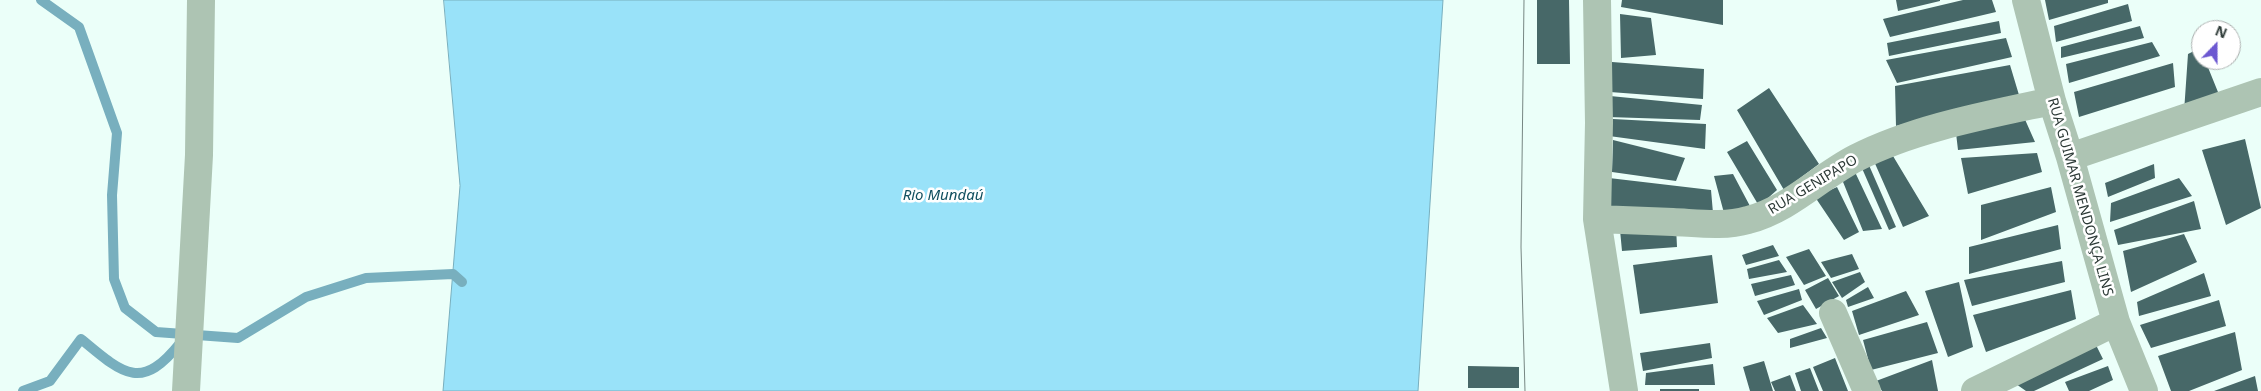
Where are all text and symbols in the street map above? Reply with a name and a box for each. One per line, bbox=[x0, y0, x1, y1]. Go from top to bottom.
north arrow bbox=[2191, 20, 2241, 70]
text: N bbox=[2213, 21, 2230, 42]
street label: RUA GUIMAR MENDONÇA LINS bbox=[2044, 96, 2116, 298]
street label: RUA GENIPAPO bbox=[1765, 152, 1861, 218]
water label: Rio Mundaú bbox=[903, 187, 983, 205]

